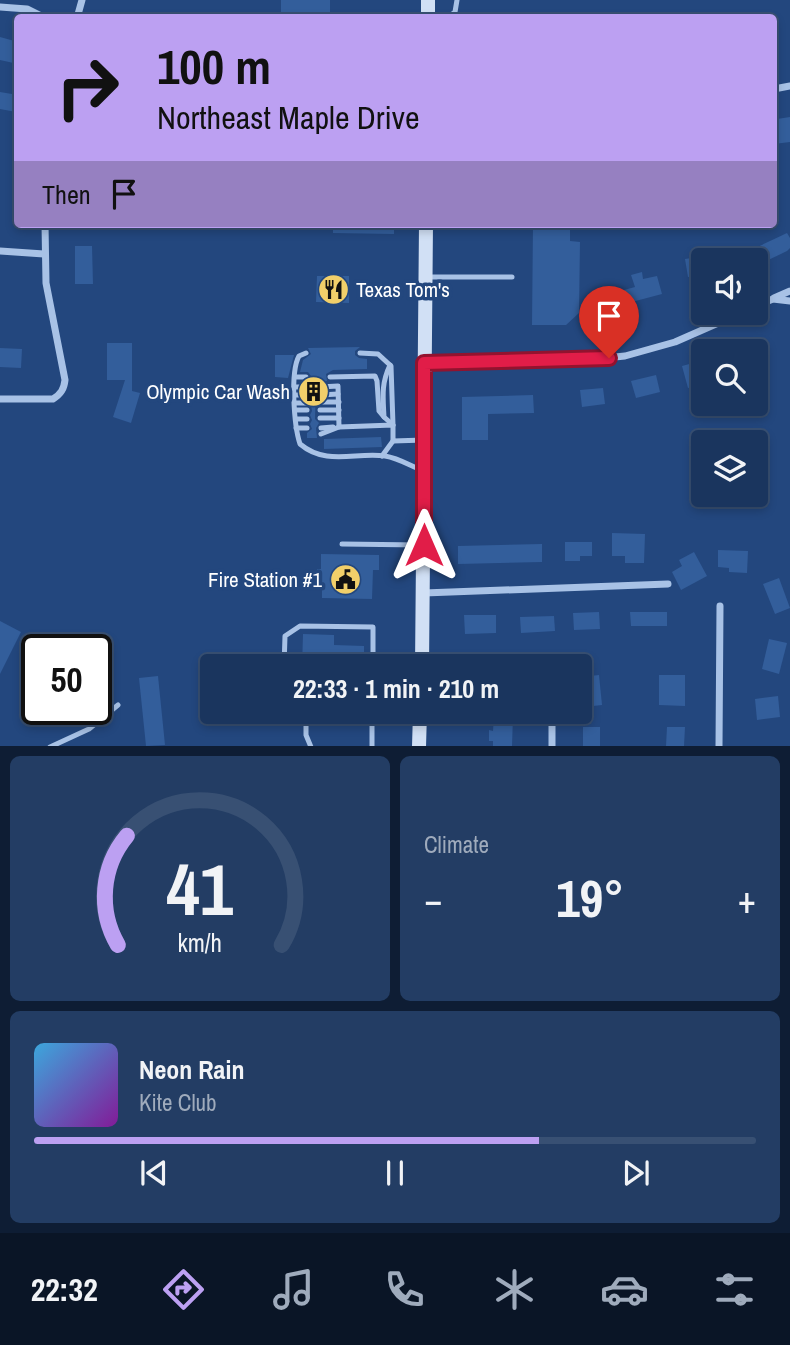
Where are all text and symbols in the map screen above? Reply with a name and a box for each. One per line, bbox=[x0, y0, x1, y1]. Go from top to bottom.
text: 100 m bbox=[157, 33, 271, 99]
icon: right bbox=[42, 42, 133, 133]
text: Northeast Maple Drive bbox=[157, 96, 420, 139]
icon: arrive bbox=[105, 175, 143, 213]
text: Then bbox=[42, 177, 91, 212]
map controls bbox=[691, 248, 768, 507]
button: sound bbox=[691, 248, 768, 325]
restaurant icon: Texas Tom's bbox=[316, 272, 350, 306]
place label: Texas Tom's bbox=[356, 275, 450, 304]
pin bbox=[579, 286, 639, 358]
icon: arrive bbox=[590, 297, 628, 335]
button: search bbox=[691, 339, 768, 416]
building icon: Olympic Car Wash bbox=[296, 374, 330, 408]
place label: Olympic Car Wash bbox=[146, 377, 290, 406]
button: layers bbox=[691, 430, 768, 507]
position arrow bbox=[387, 508, 461, 582]
public building icon: Fire Station #1 bbox=[328, 562, 362, 596]
place label: Fire Station #1 bbox=[208, 565, 322, 594]
speed limit sign: 50 bbox=[21, 634, 112, 725]
text: 22:33 · 1 min · 210 m bbox=[293, 671, 499, 706]
text: Climate bbox=[424, 829, 489, 860]
text: 41 bbox=[167, 840, 234, 938]
text: 19° bbox=[556, 863, 624, 933]
text: − bbox=[424, 874, 442, 925]
text: + bbox=[738, 874, 756, 925]
text: km/h bbox=[178, 925, 222, 959]
text: Neon Rain bbox=[139, 1052, 244, 1087]
text: Kite Club bbox=[139, 1087, 217, 1118]
icon: previous bbox=[135, 1154, 173, 1192]
icon: pause bbox=[376, 1154, 414, 1192]
icon: next bbox=[617, 1154, 655, 1192]
icon: directions bbox=[159, 1265, 208, 1314]
icon: music bbox=[269, 1265, 318, 1314]
icon: phone bbox=[380, 1265, 429, 1314]
icon: climate bbox=[490, 1265, 539, 1314]
icon: car bbox=[600, 1265, 649, 1314]
icon: filters bbox=[710, 1265, 759, 1314]
text: 22:32 bbox=[31, 1268, 98, 1311]

